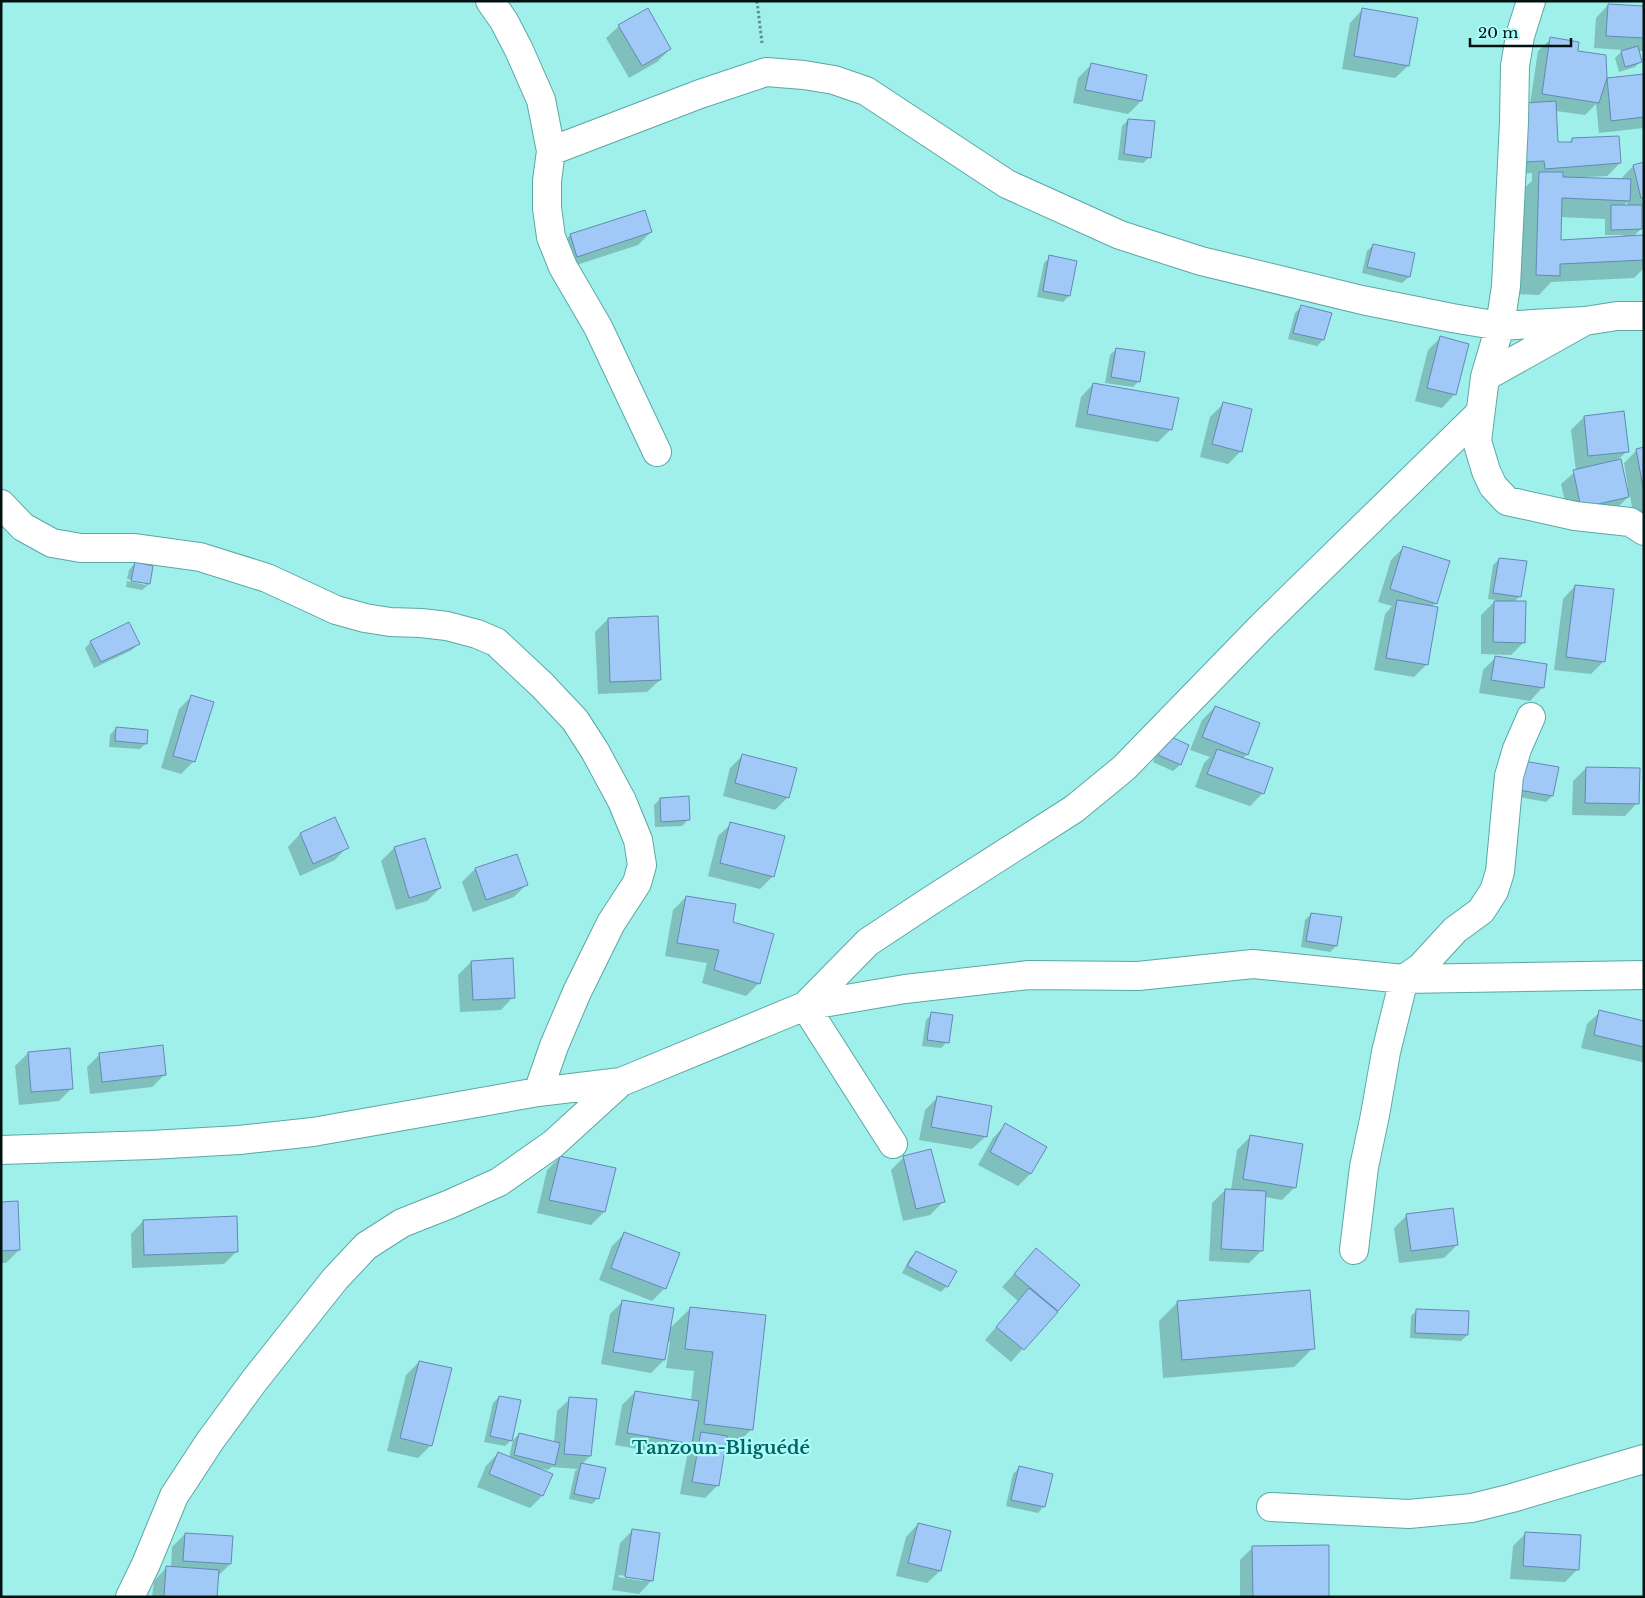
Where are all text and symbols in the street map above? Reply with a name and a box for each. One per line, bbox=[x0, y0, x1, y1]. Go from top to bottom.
scale bar bbox=[1470, 15, 1571, 47]
text: 20 m bbox=[1478, 23, 1518, 42]
district label: Tanzoun-Bliguédé bbox=[632, 1437, 810, 1459]

